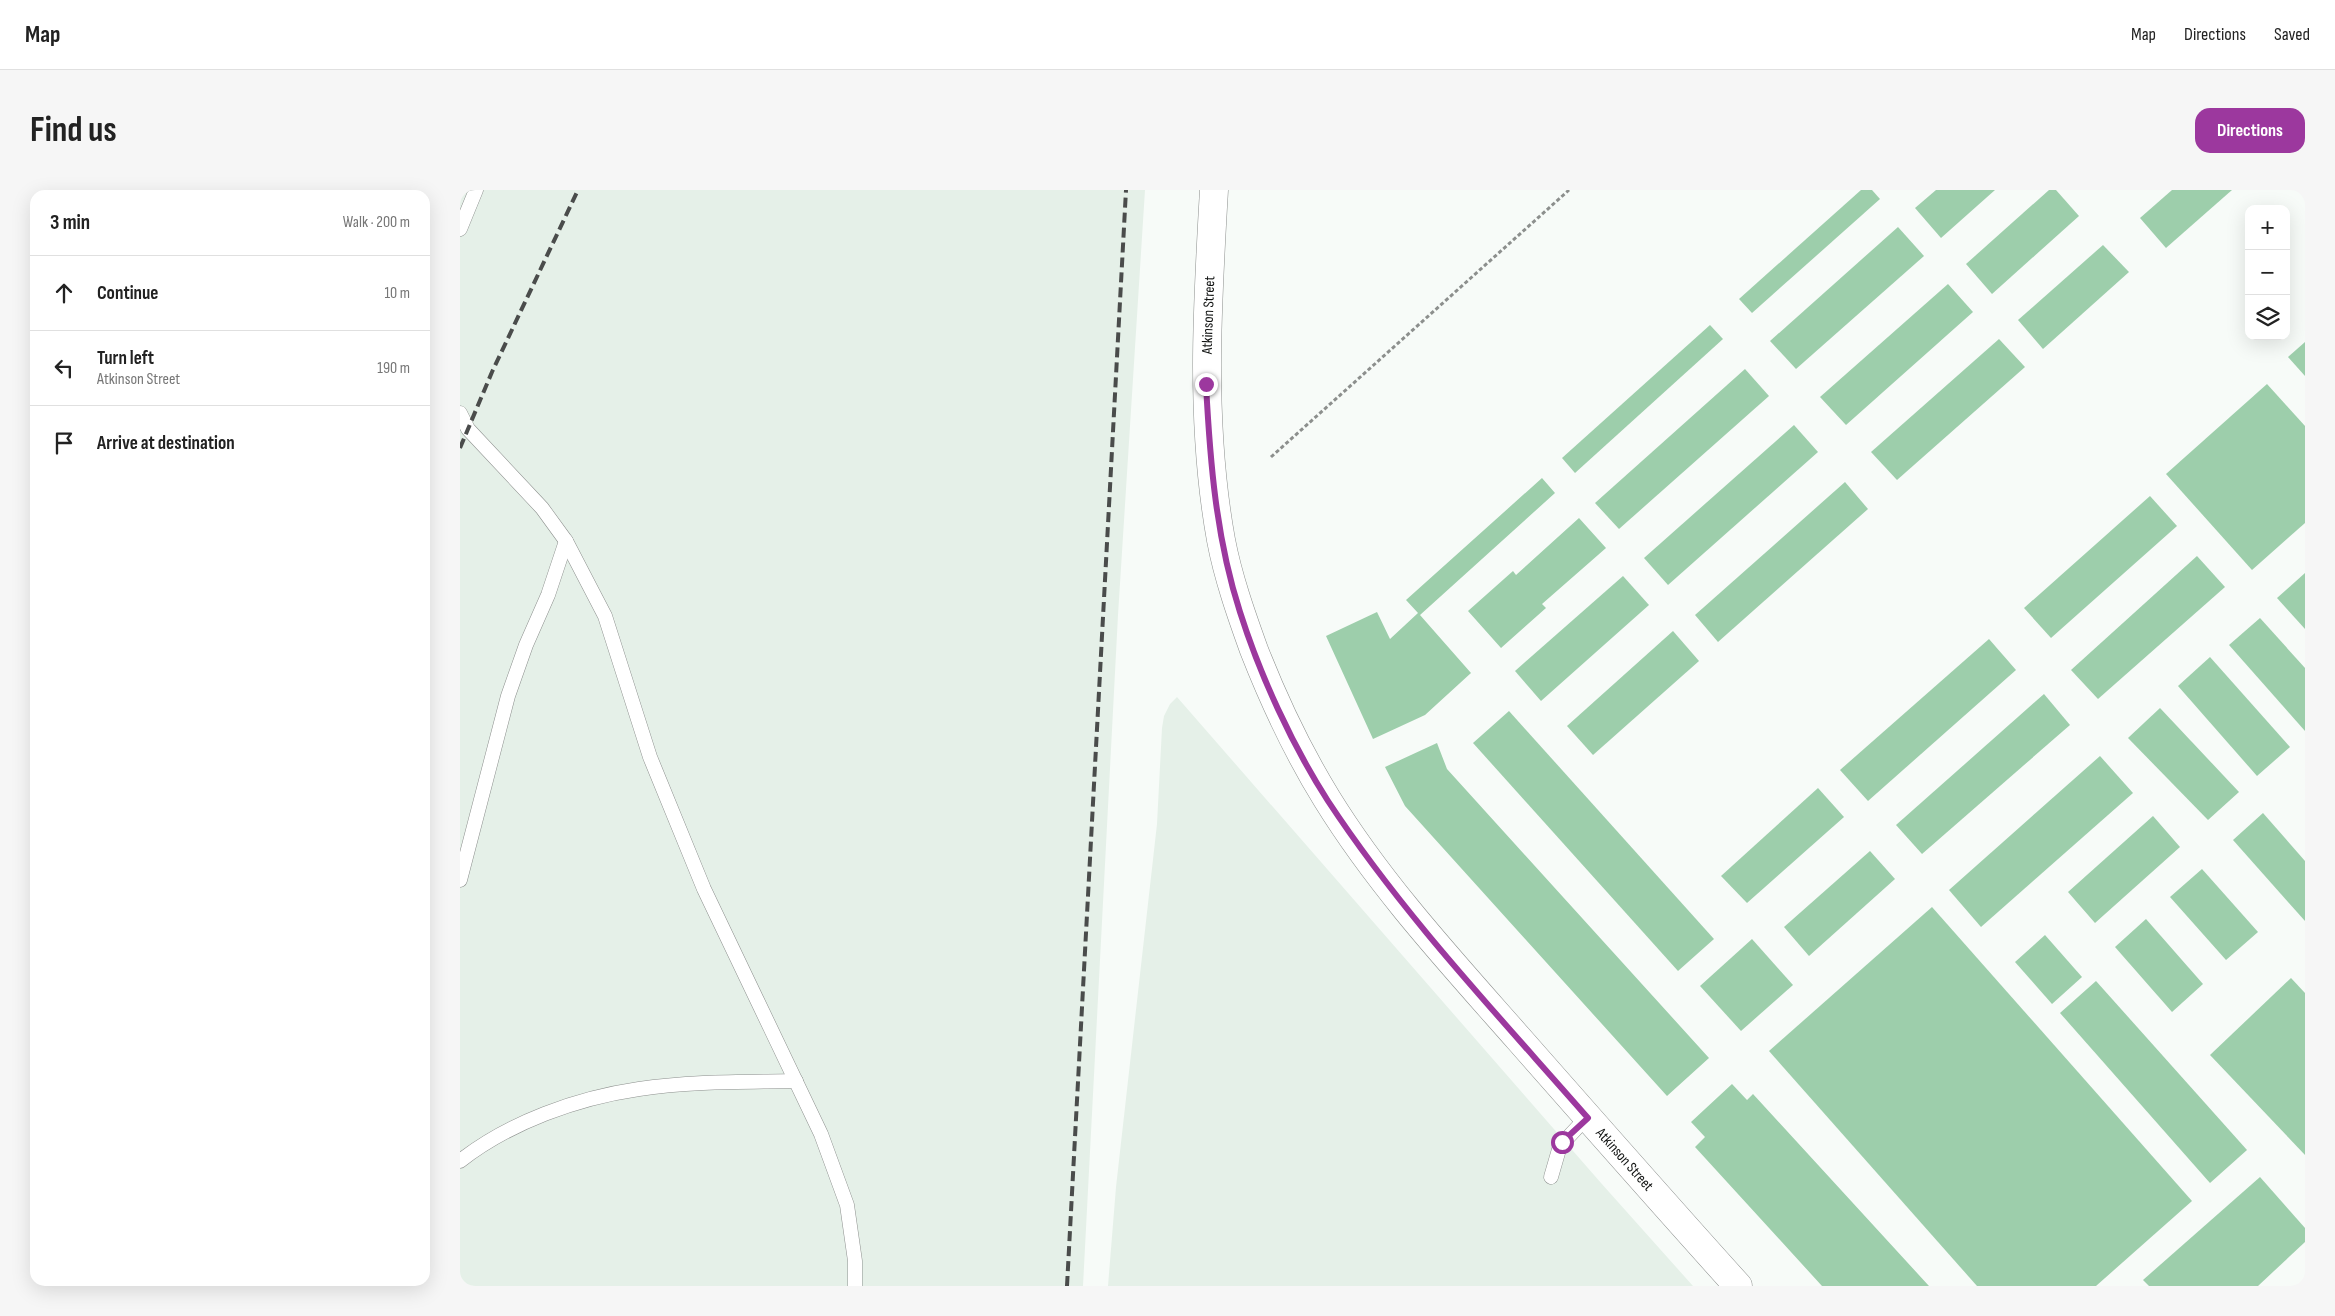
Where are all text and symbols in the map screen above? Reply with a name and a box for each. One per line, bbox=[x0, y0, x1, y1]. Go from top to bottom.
text: Map bbox=[25, 20, 60, 49]
text: Map bbox=[2131, 24, 2156, 45]
text: Directions bbox=[2184, 24, 2246, 45]
text: Saved bbox=[2274, 24, 2310, 45]
button: Directions bbox=[2195, 108, 2305, 153]
text: Find us bbox=[30, 109, 117, 152]
map controls bbox=[2245, 205, 2290, 340]
button: + bbox=[2245, 205, 2290, 250]
text: 3 min bbox=[50, 210, 90, 235]
text: Walk · 200 m bbox=[343, 213, 410, 232]
button: − bbox=[2245, 250, 2290, 295]
street label: Atkinson Street bbox=[1198, 275, 1219, 355]
icon: ahead bbox=[50, 279, 78, 307]
text: Continue bbox=[97, 282, 158, 305]
text: 10 m bbox=[384, 284, 410, 303]
button: layers bbox=[2245, 295, 2290, 340]
text: Turn left bbox=[97, 347, 154, 370]
icon: left bbox=[50, 354, 78, 382]
text: 190 m bbox=[377, 359, 410, 378]
text: Atkinson Street bbox=[97, 370, 180, 389]
route end bbox=[1195, 373, 1218, 396]
icon: arrive bbox=[50, 429, 78, 457]
text: Arrive at destination bbox=[97, 432, 235, 455]
street label: Atkinson Street bbox=[1591, 1123, 1658, 1195]
route start bbox=[1551, 1131, 1574, 1154]

